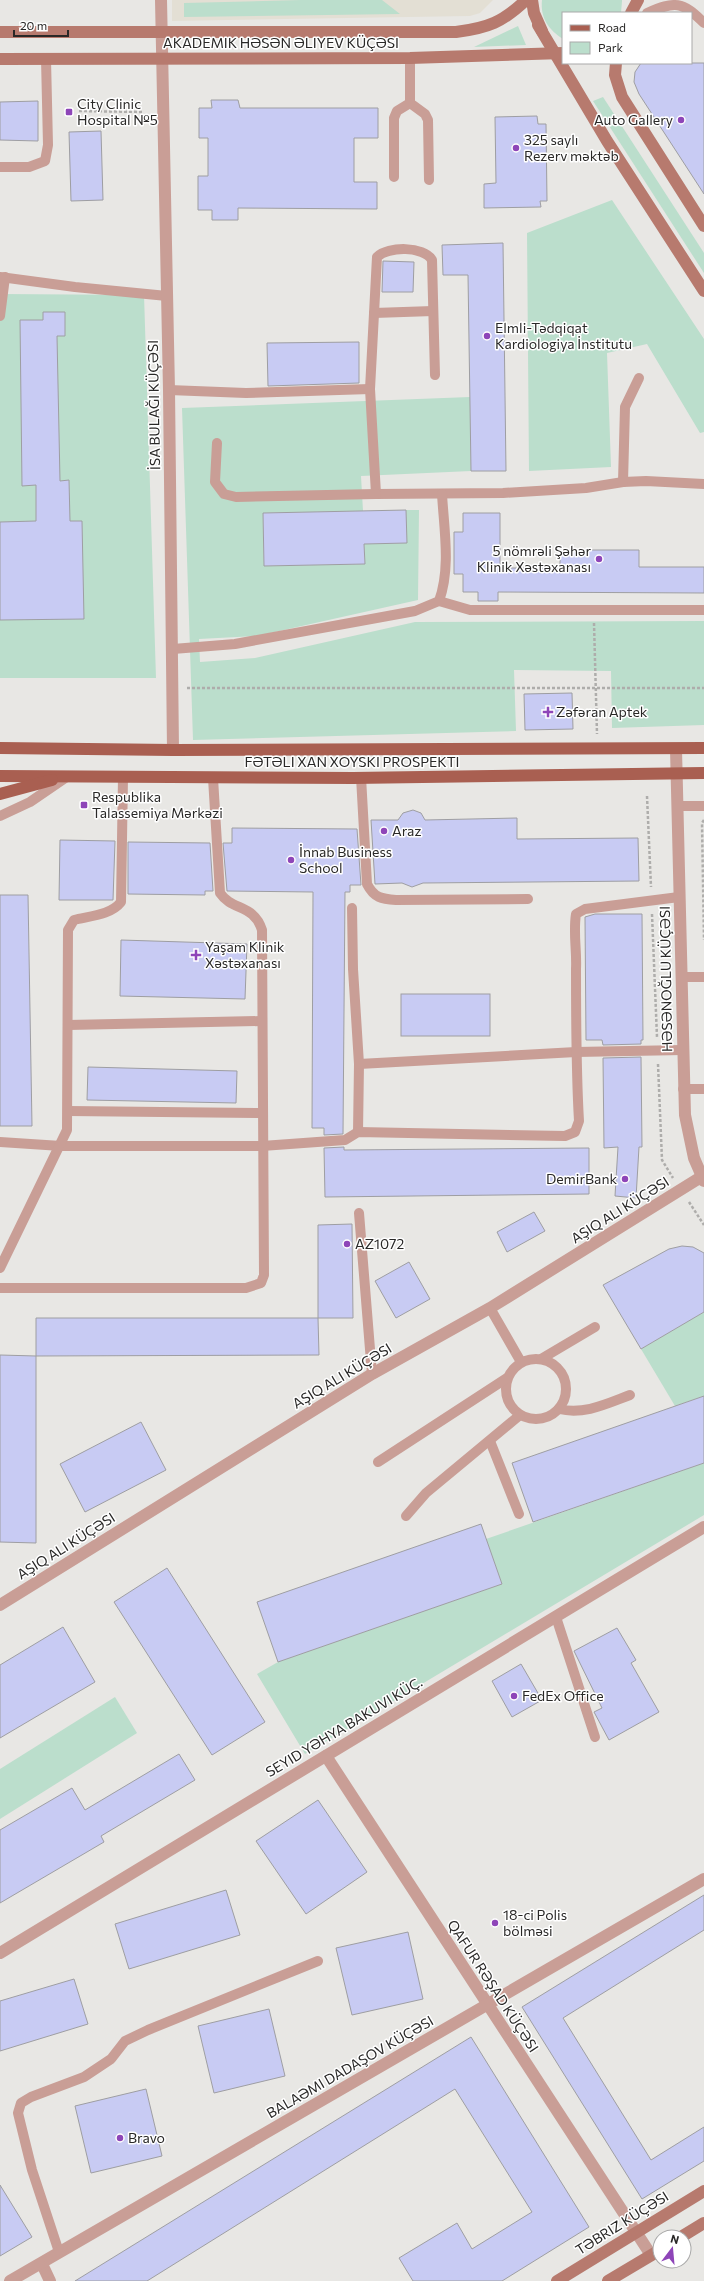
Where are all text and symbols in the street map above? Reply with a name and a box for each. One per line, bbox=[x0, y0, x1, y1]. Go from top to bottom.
scale bar bbox=[14, 12, 68, 38]
legend bbox=[562, 12, 692, 64]
text: 20 m bbox=[20, 18, 47, 32]
text: Road bbox=[598, 20, 626, 34]
street label: AKADEMIK HƏSƏN ƏLIYEV KÜÇƏSI bbox=[163, 34, 399, 51]
text: Park bbox=[598, 40, 624, 54]
place label: City Clinic Hospital №5 bbox=[77, 95, 158, 128]
marker: City Clinic Hospital №5 bbox=[64, 107, 74, 117]
place label: Auto Gallery bbox=[594, 111, 673, 128]
marker: Auto Gallery bbox=[676, 115, 686, 125]
place label: 325 saylı Rezerv məktəb bbox=[524, 131, 619, 164]
marker: 325 saylı Rezerv məktəb bbox=[511, 143, 521, 153]
place label: Elmli-Tədqiqat Kardiologiya İnstitutu bbox=[495, 319, 632, 352]
marker: Elmli-Tədqiqat Kardiologiya İnstitutu bbox=[482, 331, 492, 341]
street label: İSA BULAĞI KÜÇƏSI bbox=[144, 340, 163, 470]
place label: 5 nömrəli Şəhər Klinik Xəstəxanası bbox=[477, 542, 591, 575]
marker: 5 nömrəli Şəhər Klinik Xəstəxanası bbox=[594, 554, 604, 564]
place label: Zəfəran Aptek bbox=[556, 703, 648, 720]
marker: Zəfəran Aptek bbox=[543, 707, 553, 717]
street label: FƏTƏLI XAN XOYSKI PROSPEKTI bbox=[244, 753, 460, 770]
place label: Respublika Talassemiya Mərkəzi bbox=[92, 788, 223, 821]
marker: Respublika Talassemiya Mərkəzi bbox=[79, 800, 89, 810]
place label: Araz bbox=[392, 822, 421, 839]
marker: Araz bbox=[379, 826, 389, 836]
place label: İnnab Business School bbox=[299, 843, 392, 876]
marker: İnnab Business School bbox=[286, 855, 296, 865]
street label: HƏSƏNOĞLU KÜÇƏSI bbox=[656, 906, 675, 1052]
place label: Yaşam Klinik Xəstəxanası bbox=[205, 938, 285, 971]
marker: Yaşam Klinik Xəstəxanası bbox=[190, 949, 202, 961]
place label: DemirBank bbox=[546, 1170, 617, 1187]
street label: AŞIQ ALI KÜÇƏSI bbox=[568, 1173, 672, 1247]
marker: DemirBank bbox=[620, 1174, 630, 1184]
place label: AZ1072 bbox=[355, 1235, 405, 1252]
marker: AZ1072 bbox=[342, 1239, 352, 1249]
street label: AŞIQ ALI KÜÇƏSI bbox=[289, 1339, 394, 1412]
street label: AŞIQ ALI KÜÇƏSI bbox=[14, 1509, 118, 1583]
street label: SEYID YƏHYA BAKUVI KÜÇ. bbox=[262, 1673, 425, 1780]
place label: FedEx Office bbox=[522, 1687, 604, 1704]
marker: FedEx Office bbox=[509, 1691, 519, 1701]
place label: 18-ci Polis bölməsi bbox=[503, 1906, 567, 1939]
street label: QAFUR RƏŞAD KÜÇƏSI bbox=[444, 1916, 543, 2055]
marker: 18-ci Polis bölməsi bbox=[490, 1918, 500, 1928]
street label: BALAƏMI DADAŞOV KÜÇƏSI bbox=[263, 2012, 436, 2121]
place label: Bravo bbox=[128, 2129, 165, 2146]
marker: Bravo bbox=[115, 2133, 125, 2143]
street label: TƏBRIZ KÜÇƏSI bbox=[572, 2187, 671, 2258]
north arrow bbox=[652, 2229, 692, 2269]
text: N bbox=[669, 2232, 681, 2246]

